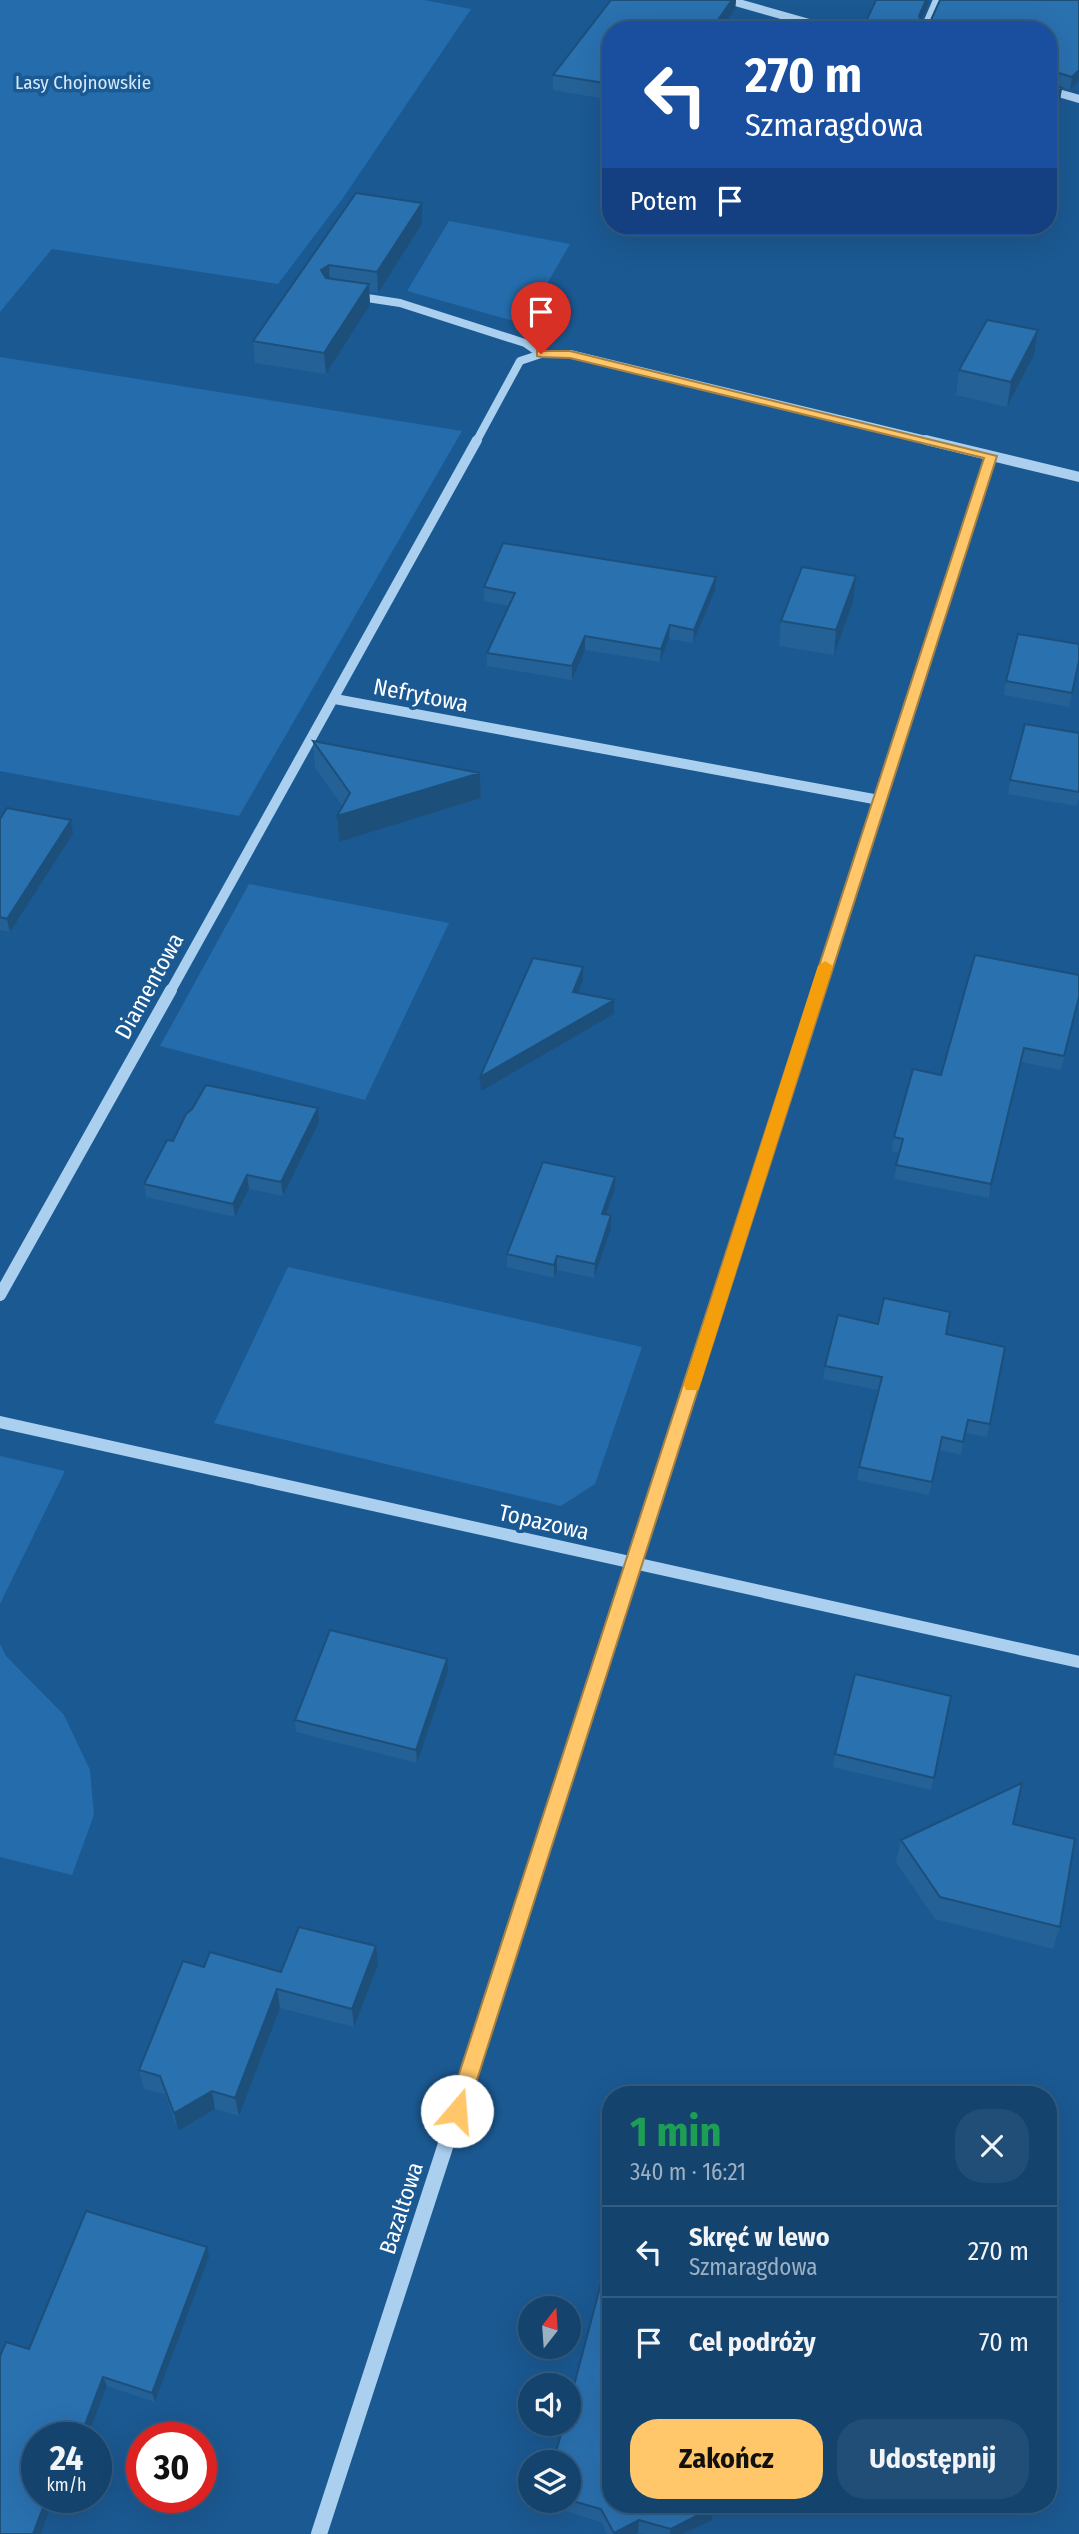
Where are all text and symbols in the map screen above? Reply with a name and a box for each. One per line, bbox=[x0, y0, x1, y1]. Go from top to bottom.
text: 270 m bbox=[745, 46, 862, 105]
icon: left bbox=[630, 49, 721, 140]
park label: Lasy Chojnowskie bbox=[15, 71, 151, 94]
text: Szmaragdowa bbox=[745, 106, 924, 144]
icon: arrive bbox=[711, 182, 749, 220]
text: Potem bbox=[630, 186, 697, 217]
pin bbox=[511, 282, 571, 354]
icon: arrive bbox=[522, 293, 560, 331]
street label: Nefrytowa bbox=[371, 672, 471, 718]
street label: Diamentowa bbox=[108, 928, 190, 1044]
street label: Topazowa bbox=[496, 1498, 592, 1546]
position arrow bbox=[420, 2074, 494, 2148]
text: 1 min bbox=[630, 2107, 721, 2157]
button: close bbox=[955, 2109, 1029, 2183]
street label: Bazaltowa bbox=[373, 2158, 429, 2258]
text: 340 m · 16:21 bbox=[630, 2158, 746, 2186]
text: Skręć w lewo bbox=[689, 2222, 830, 2253]
icon: left bbox=[630, 2233, 668, 2271]
text: 270 m bbox=[968, 2236, 1029, 2267]
text: Szmaragdowa bbox=[689, 2253, 817, 2281]
north arrow bbox=[518, 2296, 581, 2359]
map controls bbox=[518, 2296, 581, 2513]
icon: arrive bbox=[630, 2324, 668, 2362]
text: Cel podróży bbox=[689, 2327, 816, 2358]
text: 70 m bbox=[979, 2327, 1029, 2358]
button: sound bbox=[518, 2373, 581, 2436]
button: Zakończ bbox=[630, 2419, 823, 2499]
button: Udostępnij bbox=[837, 2419, 1029, 2499]
speed limit sign: 30 bbox=[126, 2422, 217, 2513]
text: 24 bbox=[50, 2437, 83, 2479]
button: layers bbox=[518, 2450, 581, 2513]
text: km/h bbox=[46, 2474, 87, 2496]

